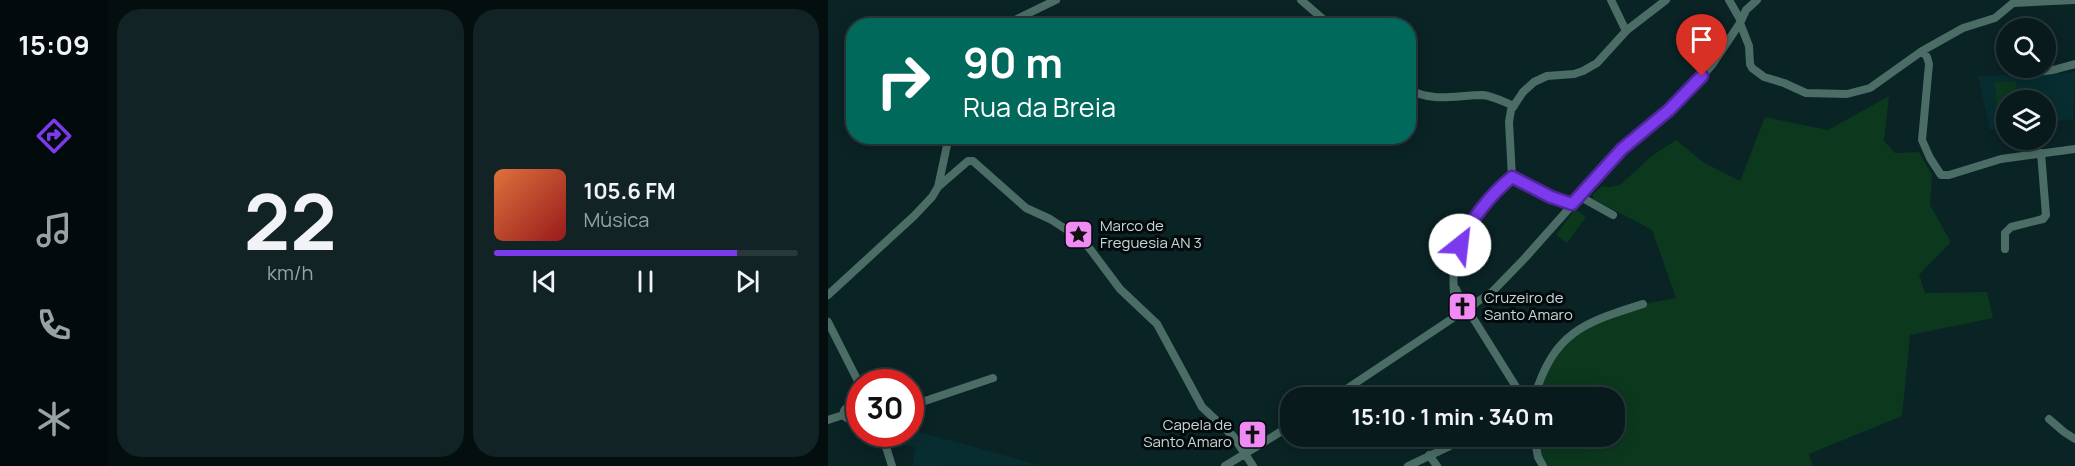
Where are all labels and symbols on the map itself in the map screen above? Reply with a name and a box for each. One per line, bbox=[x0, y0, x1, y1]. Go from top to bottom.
pin bbox=[1676, 14, 1727, 76]
position arrow bbox=[1428, 213, 1492, 277]
place label: Marco de Freguesia AN 3 bbox=[1100, 215, 1202, 253]
place icon: Marco de Freguesia AN 3 bbox=[1063, 219, 1095, 251]
place label: Cruzeiro de Santo Amaro bbox=[1484, 287, 1573, 325]
church icon: Cruzeiro de Santo Amaro bbox=[1447, 291, 1479, 323]
speed limit sign: 30 bbox=[846, 369, 924, 447]
place label: Capela de Santo Amaro bbox=[1143, 414, 1232, 452]
church icon: Capela de Santo Amaro bbox=[1237, 418, 1269, 450]

